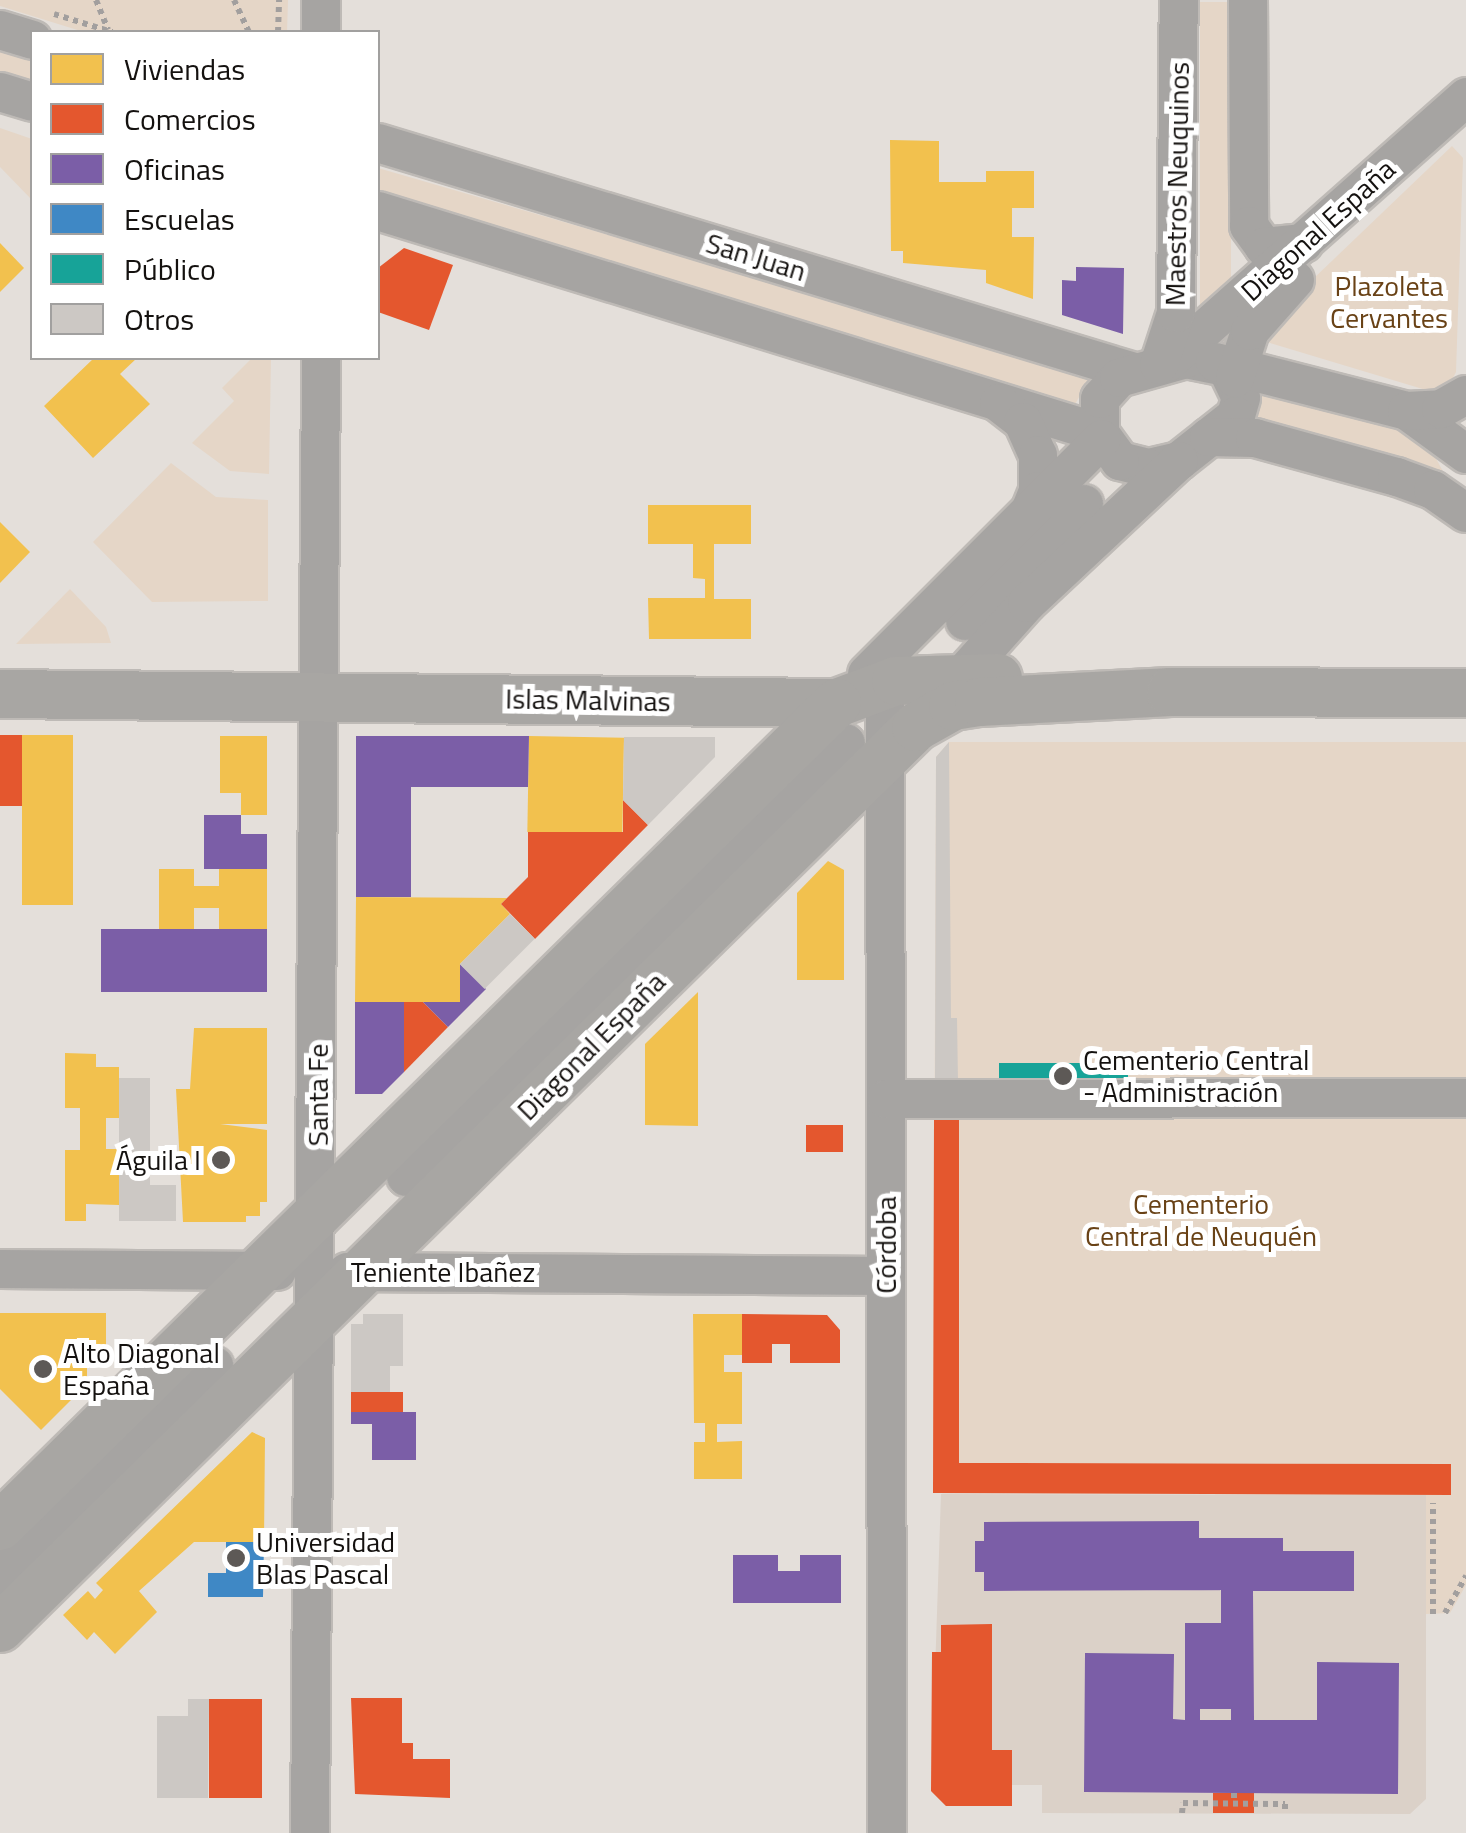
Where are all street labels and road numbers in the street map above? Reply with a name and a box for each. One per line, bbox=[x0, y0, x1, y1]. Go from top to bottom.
street label: Maestros Neuquinos bbox=[1158, 62, 1196, 306]
street label: Diagonal España bbox=[1234, 152, 1402, 308]
street label: San Juan bbox=[702, 226, 810, 288]
street label: Islas Malvinas bbox=[505, 682, 671, 718]
street label: Diagonal España bbox=[510, 965, 672, 1127]
street label: Santa Fe bbox=[301, 1044, 335, 1146]
street label: Córdoba bbox=[869, 1196, 903, 1294]
street label: Teniente Ibañez bbox=[351, 1255, 535, 1289]

